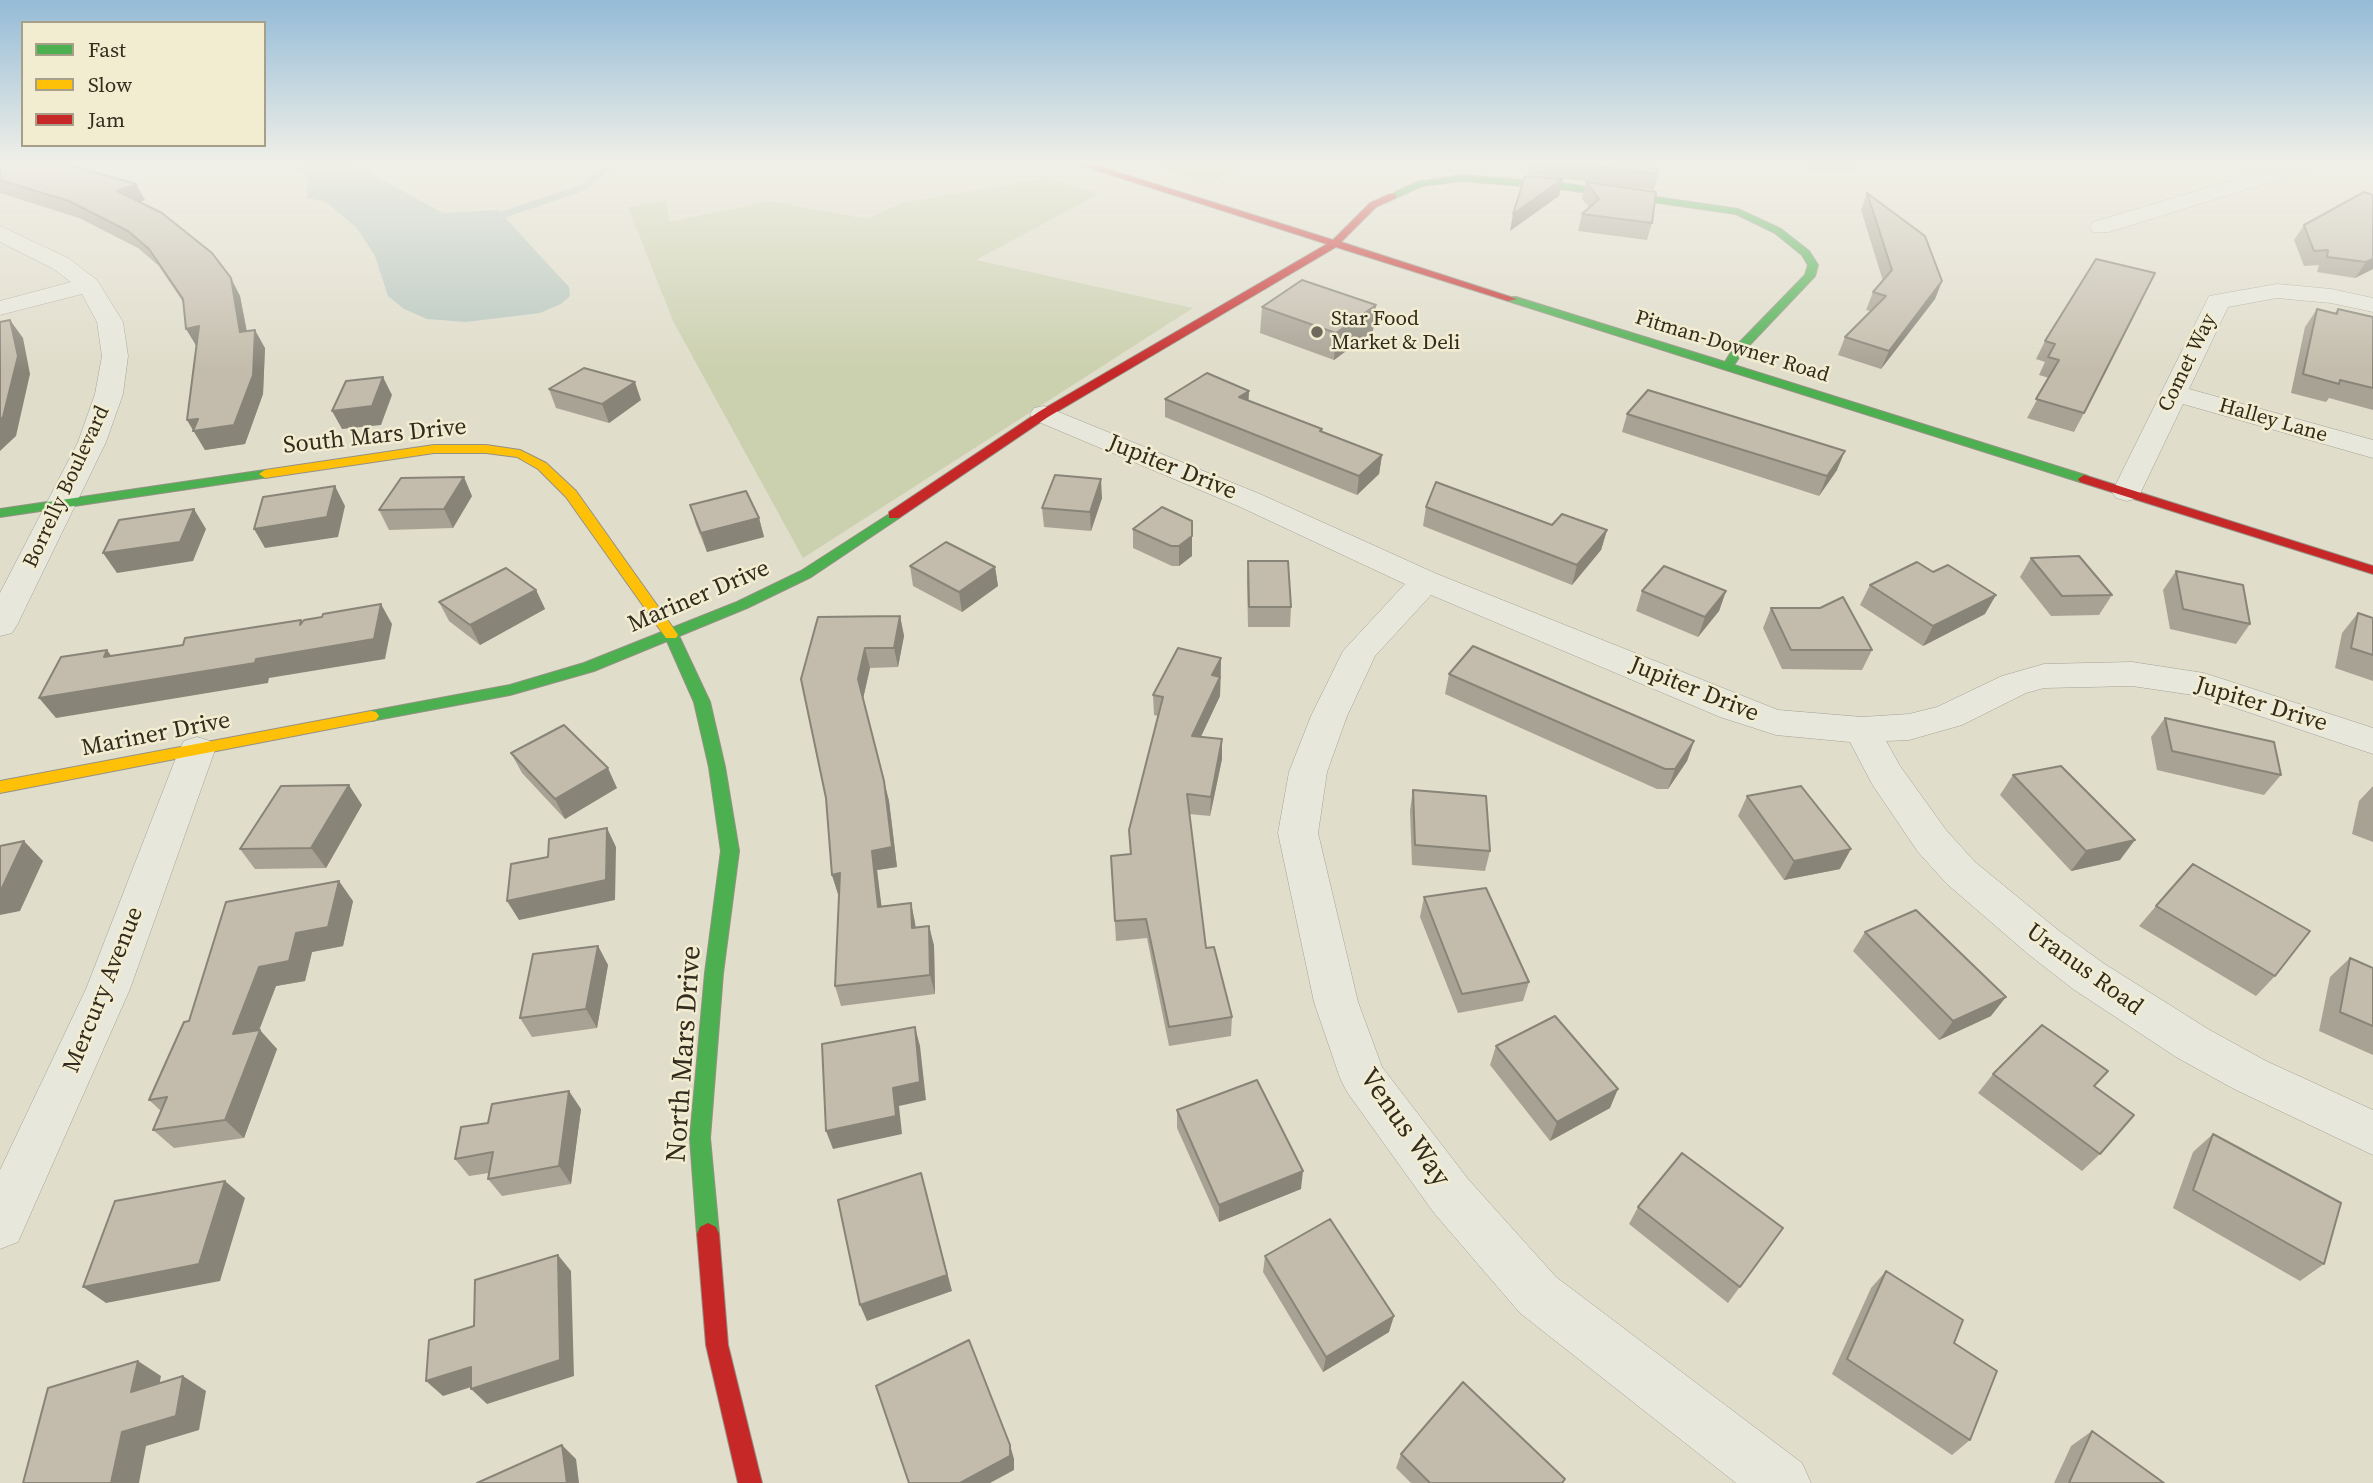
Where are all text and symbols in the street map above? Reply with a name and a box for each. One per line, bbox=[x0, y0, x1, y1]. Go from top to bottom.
legend bbox=[21, 21, 266, 147]
text: Fast bbox=[88, 35, 126, 64]
text: Slow bbox=[88, 70, 132, 99]
text: Jam bbox=[88, 105, 125, 134]
street label: Pitman-Downer Road bbox=[1632, 305, 1832, 389]
place label: Star Food Market & Deli bbox=[1331, 307, 1460, 357]
street label: Comet Way bbox=[2153, 310, 2223, 416]
marker: Star Food Market & Deli bbox=[1309, 324, 1325, 340]
street label: Halley Lane bbox=[2216, 393, 2330, 449]
street label: Borrelly Boulevard bbox=[18, 402, 116, 572]
street label: South Mars Drive bbox=[282, 413, 468, 461]
street label: Jupiter Drive bbox=[1103, 429, 1241, 507]
street label: Mariner Drive bbox=[624, 554, 774, 640]
street label: Jupiter Drive bbox=[1625, 651, 1763, 729]
street label: Jupiter Drive bbox=[2191, 671, 2331, 739]
street label: Mariner Drive bbox=[79, 706, 233, 764]
street label: Mercury Avenue bbox=[58, 903, 150, 1077]
street label: Uranus Road bbox=[2020, 918, 2148, 1022]
street label: North Mars Drive bbox=[661, 945, 709, 1163]
street label: Venus Way bbox=[1351, 1063, 1457, 1193]

